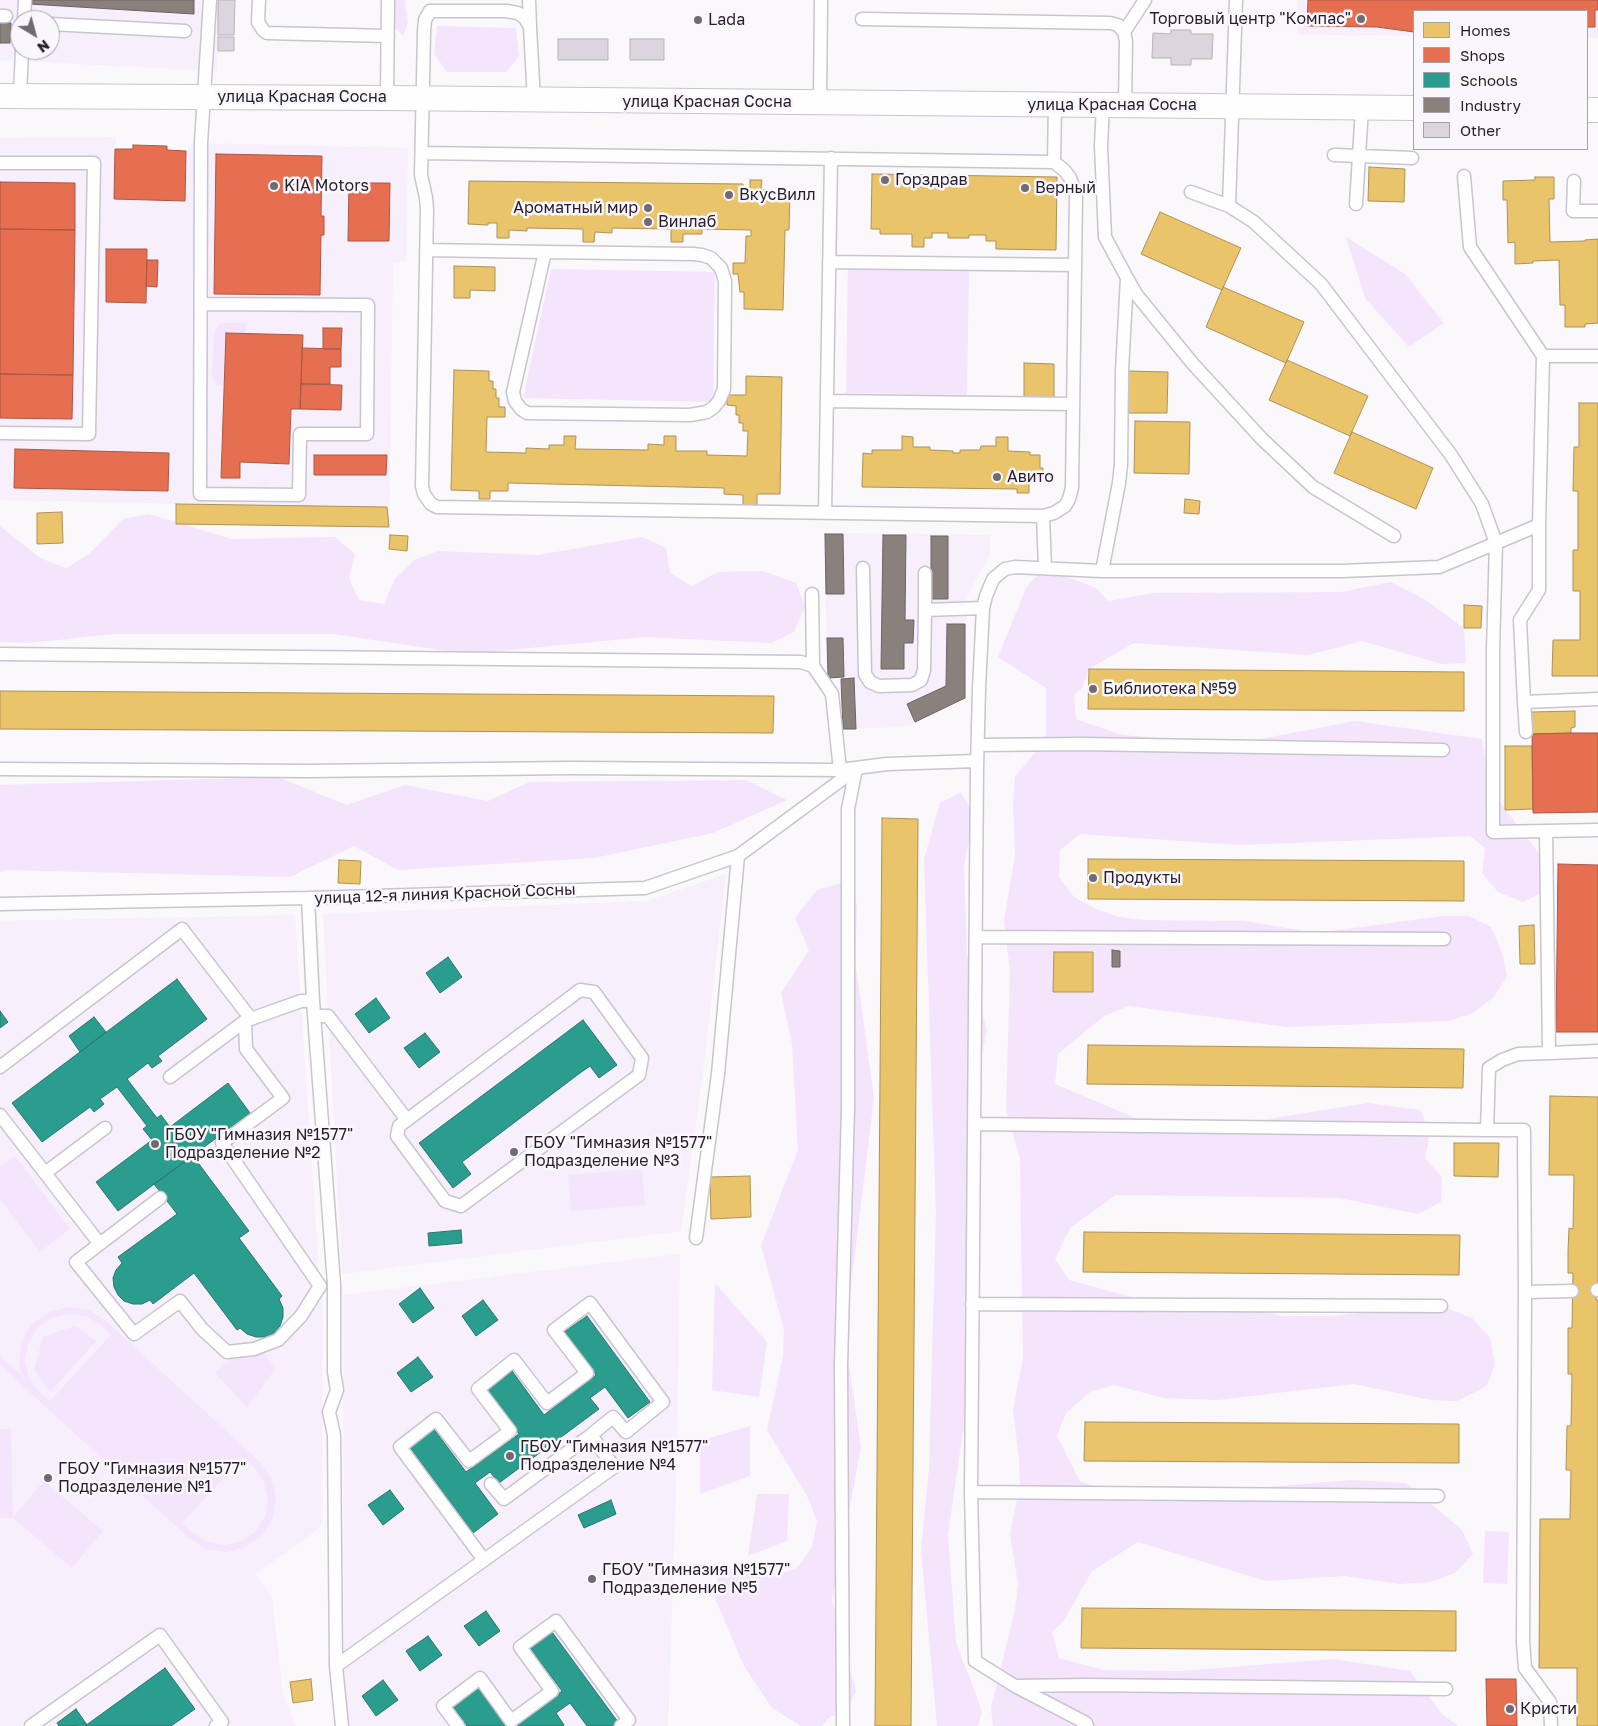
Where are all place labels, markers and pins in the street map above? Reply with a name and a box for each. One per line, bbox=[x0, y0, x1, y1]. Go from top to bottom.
place label: Торговый центр "Компас" bbox=[1149, 9, 1351, 29]
place label: Lada bbox=[708, 10, 745, 30]
marker: Торговый центр "Компас" bbox=[1355, 13, 1367, 25]
marker: Lada bbox=[692, 14, 704, 26]
place label: Горздрав bbox=[895, 170, 968, 190]
marker: Горздрав bbox=[879, 174, 891, 186]
place label: KIA Motors bbox=[284, 176, 369, 196]
place label: Верный bbox=[1035, 178, 1096, 198]
marker: KIA Motors bbox=[268, 180, 280, 192]
marker: Верный bbox=[1019, 182, 1031, 194]
place label: ВкусВилл bbox=[739, 185, 816, 205]
marker: ВкусВилл bbox=[723, 189, 735, 201]
place label: Ароматный мир bbox=[513, 198, 638, 218]
marker: Ароматный мир bbox=[642, 202, 654, 214]
place label: Винлаб bbox=[658, 212, 716, 232]
marker: Винлаб bbox=[642, 216, 654, 228]
place label: Авито bbox=[1007, 467, 1054, 487]
marker: Авито bbox=[991, 471, 1003, 483]
place label: Библиотека №59 bbox=[1103, 679, 1237, 699]
marker: Библиотека №59 bbox=[1087, 683, 1099, 695]
place label: Продукты bbox=[1103, 868, 1181, 888]
marker: Продукты bbox=[1087, 872, 1099, 884]
place label: ГБОУ "Гимназия №1577" Подразделение №2 bbox=[165, 1125, 353, 1163]
place label: ГБОУ "Гимназия №1577" Подразделение №3 bbox=[524, 1133, 712, 1171]
marker: ГБОУ "Гимназия №1577" Подразделение №2 bbox=[149, 1138, 161, 1150]
marker: ГБОУ "Гимназия №1577" Подразделение №3 bbox=[508, 1146, 520, 1158]
place label: ГБОУ "Гимназия №1577" Подразделение №4 bbox=[520, 1437, 708, 1475]
marker: ГБОУ "Гимназия №1577" Подразделение №4 bbox=[504, 1450, 516, 1462]
place label: ГБОУ "Гимназия №1577" Подразделение №1 bbox=[58, 1459, 246, 1497]
marker: ГБОУ "Гимназия №1577" Подразделение №1 bbox=[42, 1472, 54, 1484]
place label: ГБОУ "Гимназия №1577" Подразделение №5 bbox=[602, 1560, 790, 1598]
marker: ГБОУ "Гимназия №1577" Подразделение №5 bbox=[586, 1573, 598, 1585]
place label: Кристи bbox=[1520, 1699, 1577, 1719]
marker: Кристи bbox=[1504, 1703, 1516, 1715]

